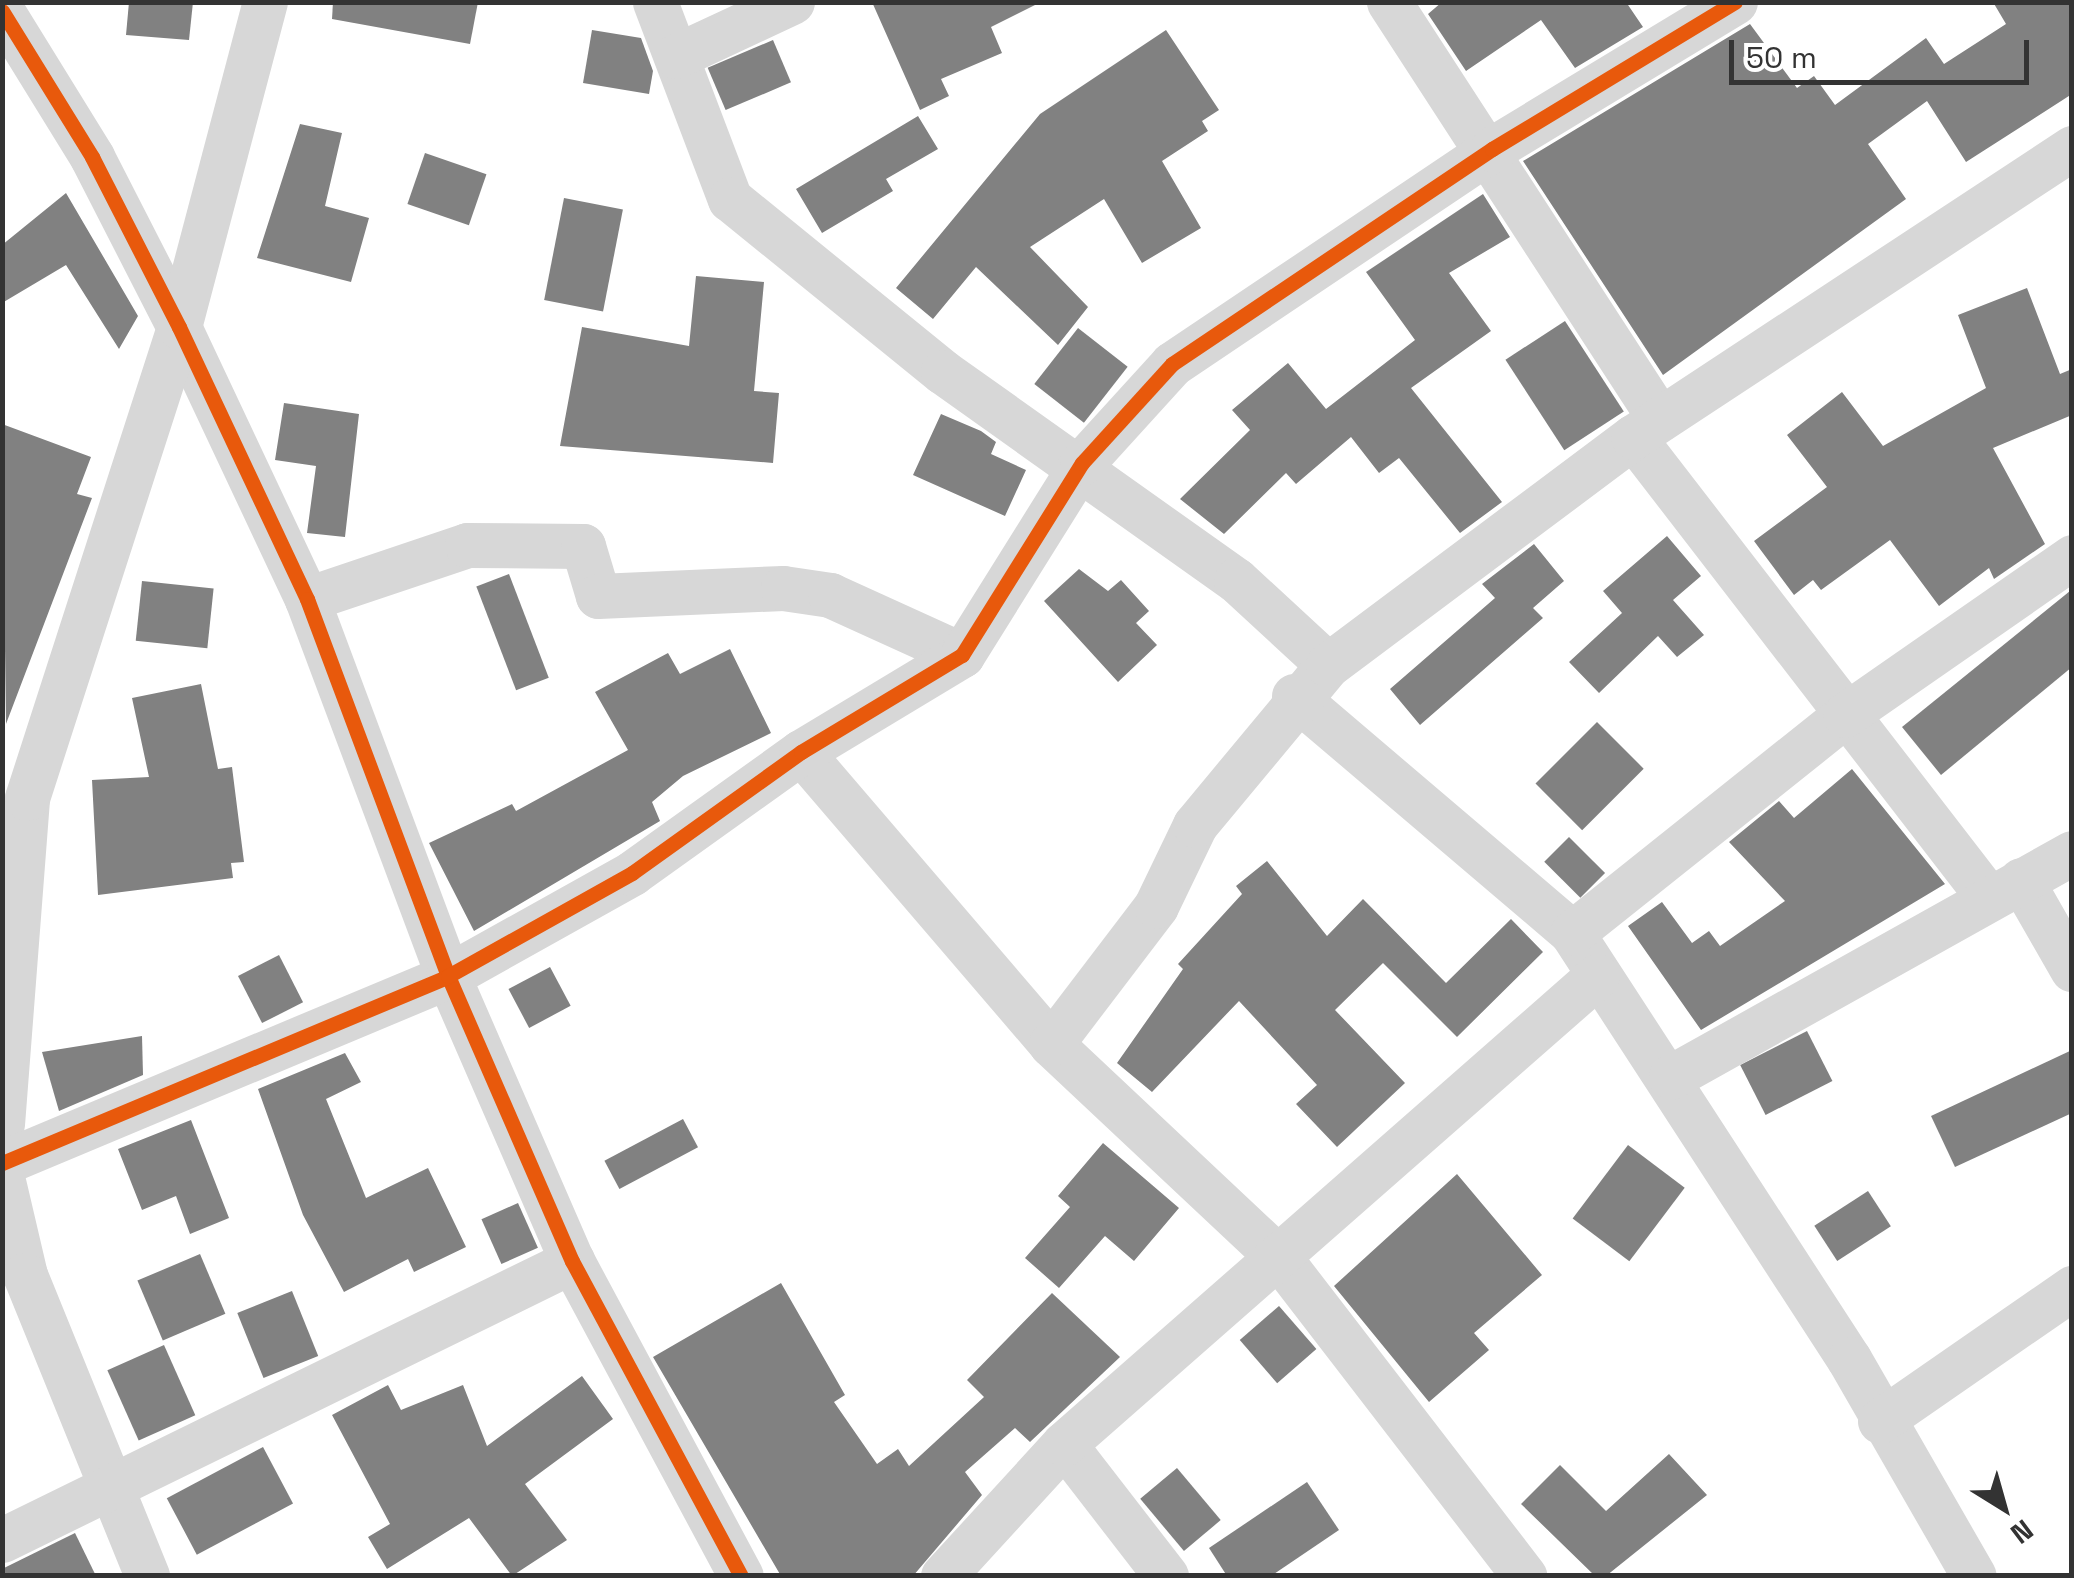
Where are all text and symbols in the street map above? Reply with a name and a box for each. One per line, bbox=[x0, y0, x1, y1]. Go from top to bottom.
scale bar bbox=[1734, 20, 2034, 82]
text: 50 m bbox=[1746, 38, 1817, 77]
north arrow bbox=[1954, 1458, 2054, 1558]
text: N bbox=[2004, 1512, 2040, 1552]

